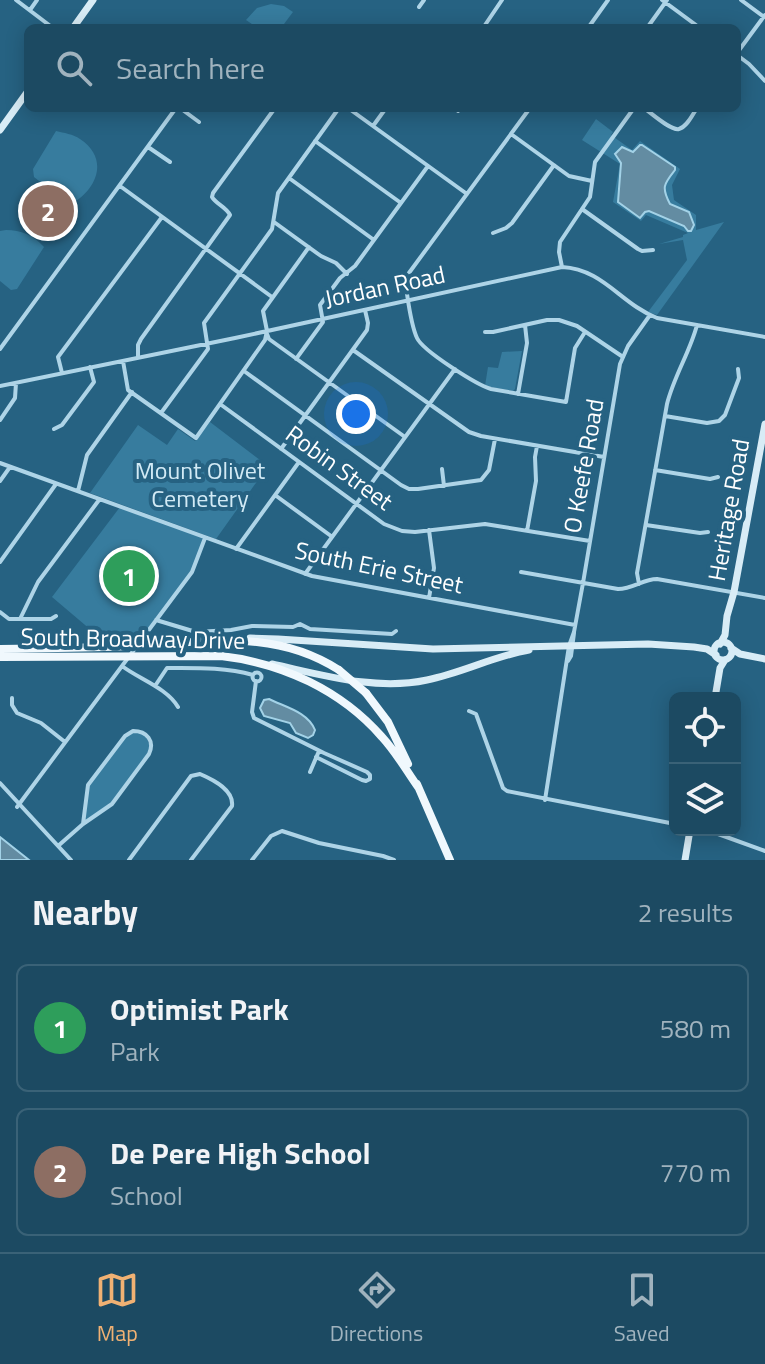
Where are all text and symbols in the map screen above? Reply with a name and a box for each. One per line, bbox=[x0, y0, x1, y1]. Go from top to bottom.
search box bbox=[24, 24, 741, 112]
text: Search here bbox=[116, 45, 265, 91]
icon: search bbox=[52, 46, 96, 90]
pin: 2 bbox=[22, 181, 74, 241]
street label: Jordan Road bbox=[321, 256, 448, 316]
your location bbox=[336, 394, 376, 434]
street label: O Keefe Road bbox=[554, 396, 613, 536]
street label: Robin Street bbox=[278, 416, 401, 519]
street label: Heritage Road bbox=[698, 436, 758, 584]
park label: Mount Olivet Cemetery bbox=[135, 452, 266, 516]
street label: South Erie Street bbox=[292, 532, 467, 603]
pin: 1 bbox=[103, 546, 155, 606]
street label: South Broadway Drive bbox=[20, 618, 246, 658]
map controls bbox=[669, 692, 741, 836]
button: locate bbox=[669, 692, 741, 764]
button: layers bbox=[669, 764, 741, 836]
text: Nearby bbox=[32, 886, 138, 938]
text: 2 results bbox=[638, 893, 733, 932]
text: Optimist Park bbox=[110, 986, 289, 1032]
text: 1 bbox=[53, 1009, 67, 1048]
text: 580 m bbox=[660, 1009, 731, 1048]
text: Park bbox=[110, 1032, 160, 1071]
text: De Pere High School bbox=[110, 1130, 371, 1176]
text: 2 bbox=[53, 1153, 67, 1192]
text: 770 m bbox=[660, 1153, 731, 1192]
text: School bbox=[110, 1176, 183, 1215]
tab: Map bbox=[95, 1268, 139, 1350]
tab: Directions bbox=[330, 1268, 423, 1350]
tab: Saved bbox=[614, 1268, 670, 1350]

